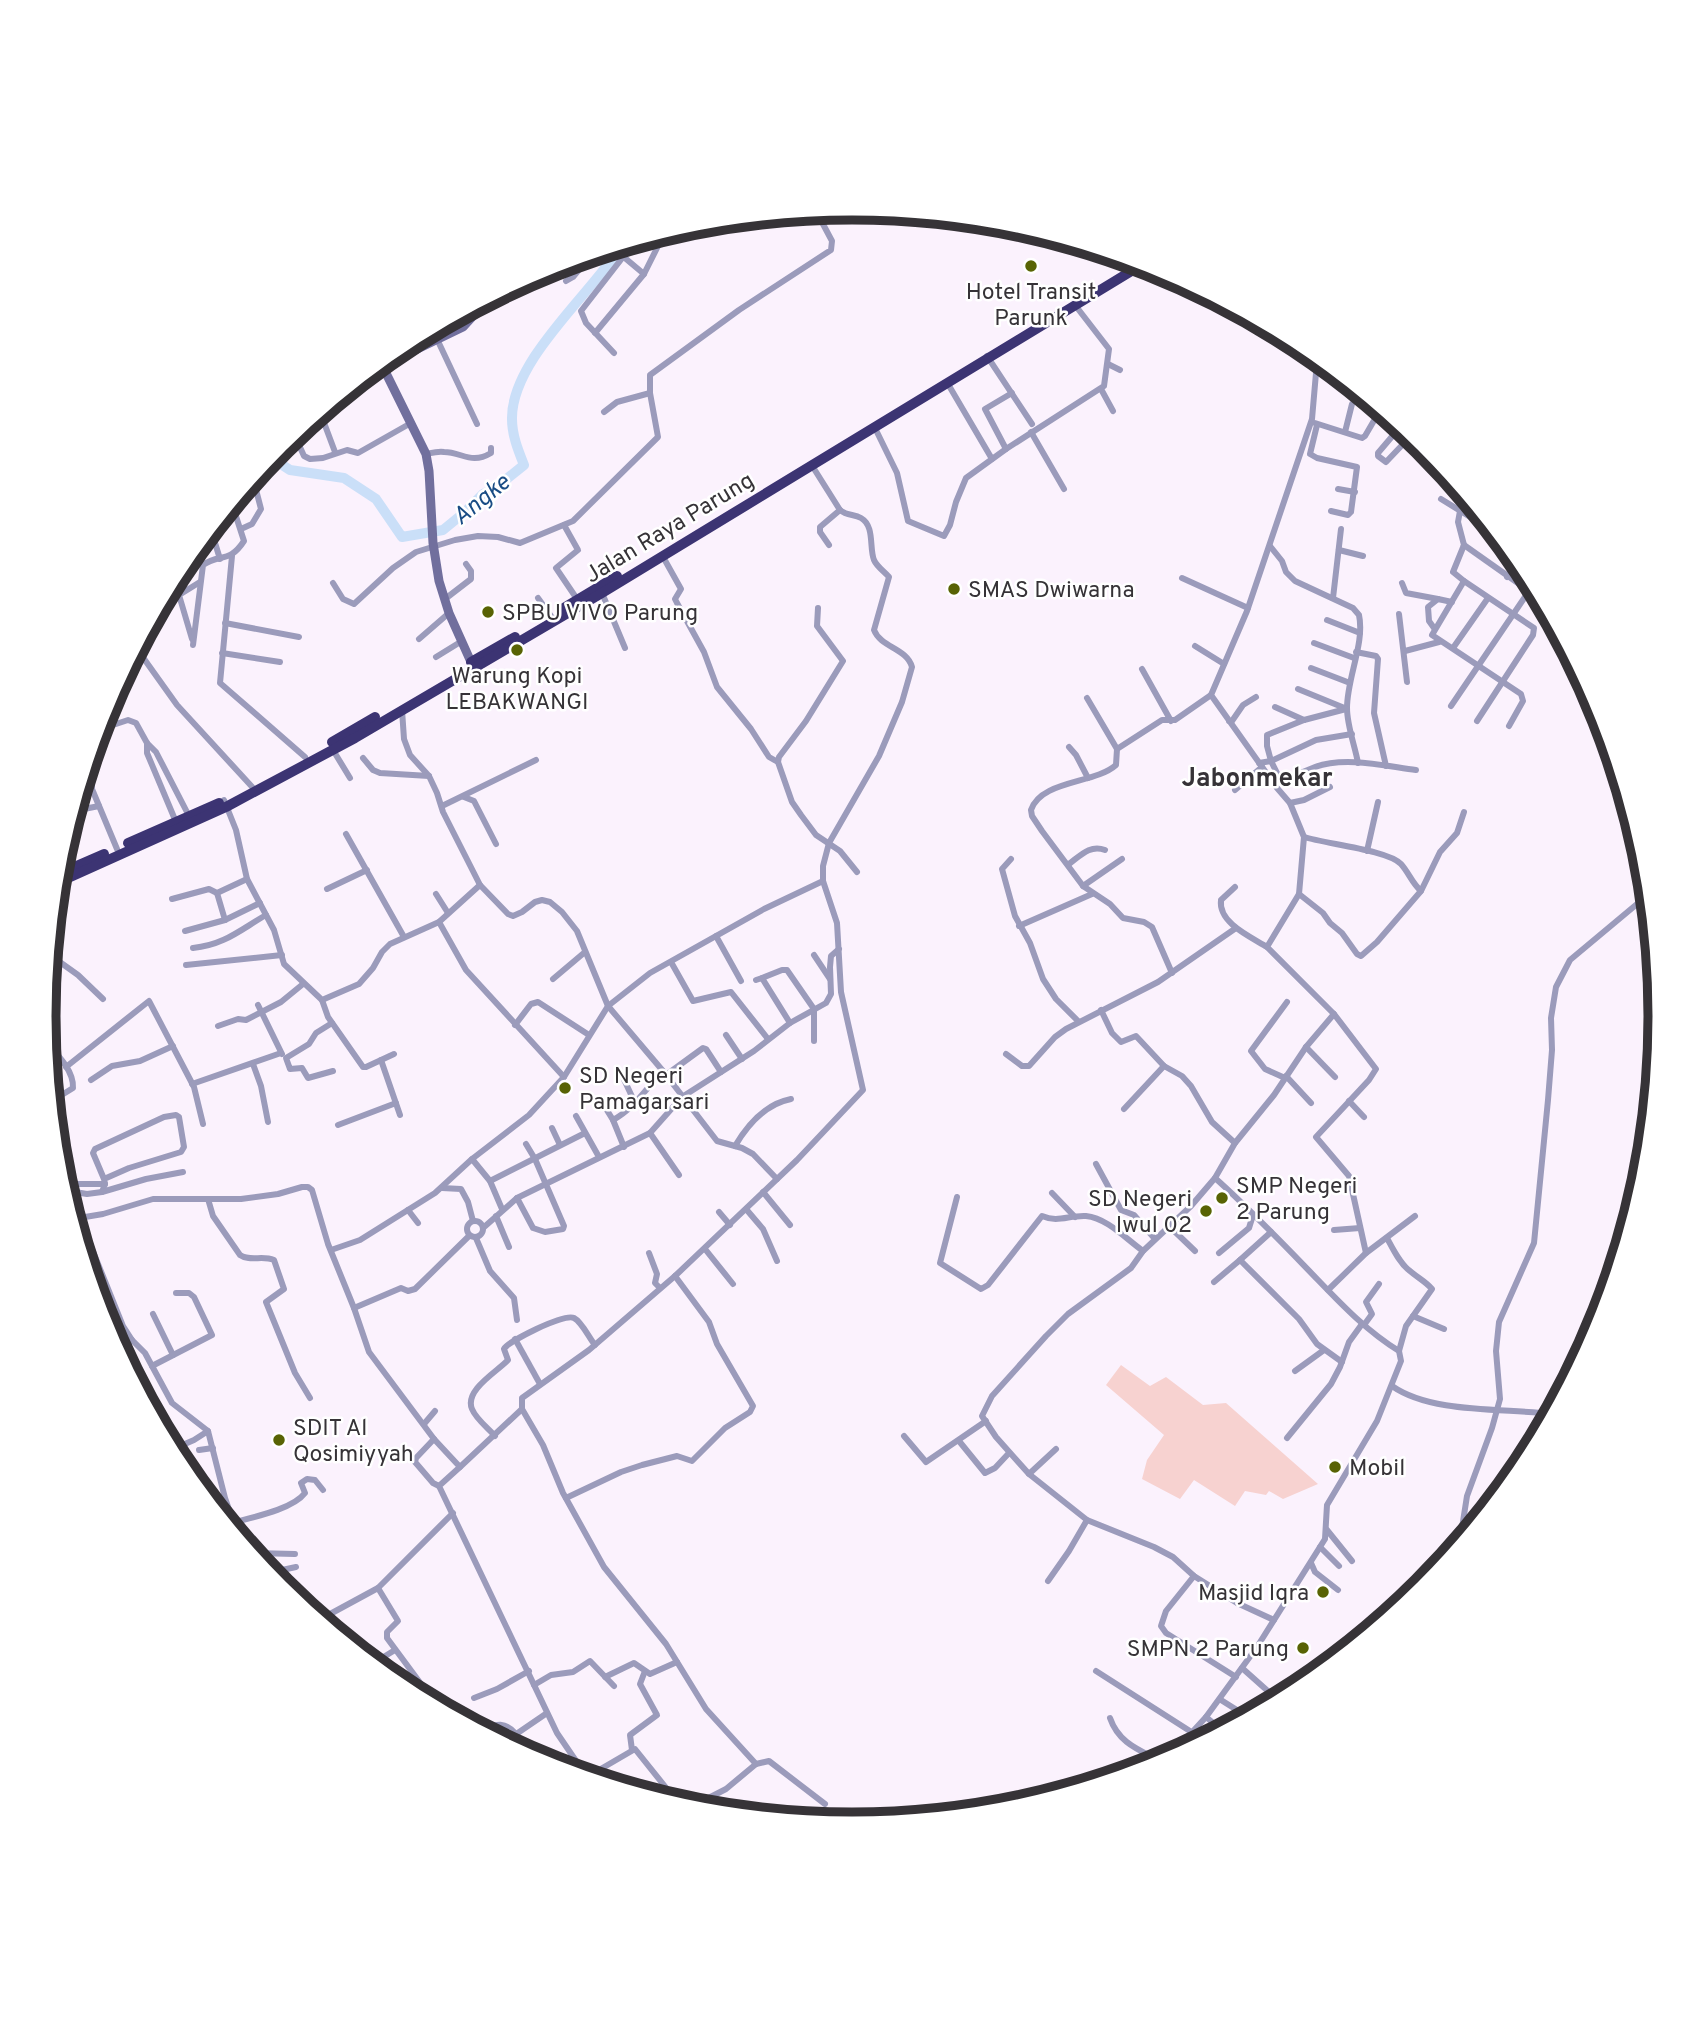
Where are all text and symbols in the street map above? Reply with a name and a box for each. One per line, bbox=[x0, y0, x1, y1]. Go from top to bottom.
marker: Hotel Transit Parunk bbox=[1023, 258, 1039, 274]
place label: Hotel Transit Parunk bbox=[966, 279, 1096, 334]
street label: Jalan Raya Parung bbox=[580, 467, 760, 591]
water label: Angke bbox=[447, 468, 518, 533]
place label: SMAS Dwiwarna bbox=[968, 577, 1135, 606]
marker: SMAS Dwiwarna bbox=[946, 581, 962, 597]
place label: SPBU VIVO Parung bbox=[502, 600, 698, 629]
marker: SPBU VIVO Parung bbox=[480, 604, 496, 620]
marker: Warung Kopi LEBAKWANGI bbox=[509, 642, 525, 658]
place label: Warung Kopi LEBAKWANGI bbox=[445, 663, 589, 718]
district label: Jabonmekar bbox=[1181, 763, 1333, 796]
place label: SD Negeri Pamagarsari bbox=[579, 1063, 709, 1118]
marker: SD Negeri Pamagarsari bbox=[557, 1080, 573, 1096]
place label: SMP Negeri 2 Parung bbox=[1236, 1173, 1357, 1228]
place label: SD Negeri Iwul 02 bbox=[1088, 1186, 1192, 1241]
marker: SMP Negeri 2 Parung bbox=[1214, 1190, 1230, 1206]
marker: SD Negeri Iwul 02 bbox=[1198, 1203, 1214, 1219]
place label: SDIT Al Qosimiyyah bbox=[293, 1415, 414, 1470]
marker: SDIT Al Qosimiyyah bbox=[271, 1432, 287, 1448]
place label: Mobil bbox=[1349, 1455, 1405, 1484]
marker: Mobil bbox=[1327, 1459, 1343, 1475]
place label: Masjid Iqra bbox=[1198, 1580, 1309, 1609]
marker: Masjid Iqra bbox=[1315, 1584, 1331, 1600]
place label: SMPN 2 Parung bbox=[1127, 1636, 1289, 1665]
marker: SMPN 2 Parung bbox=[1295, 1640, 1311, 1656]

